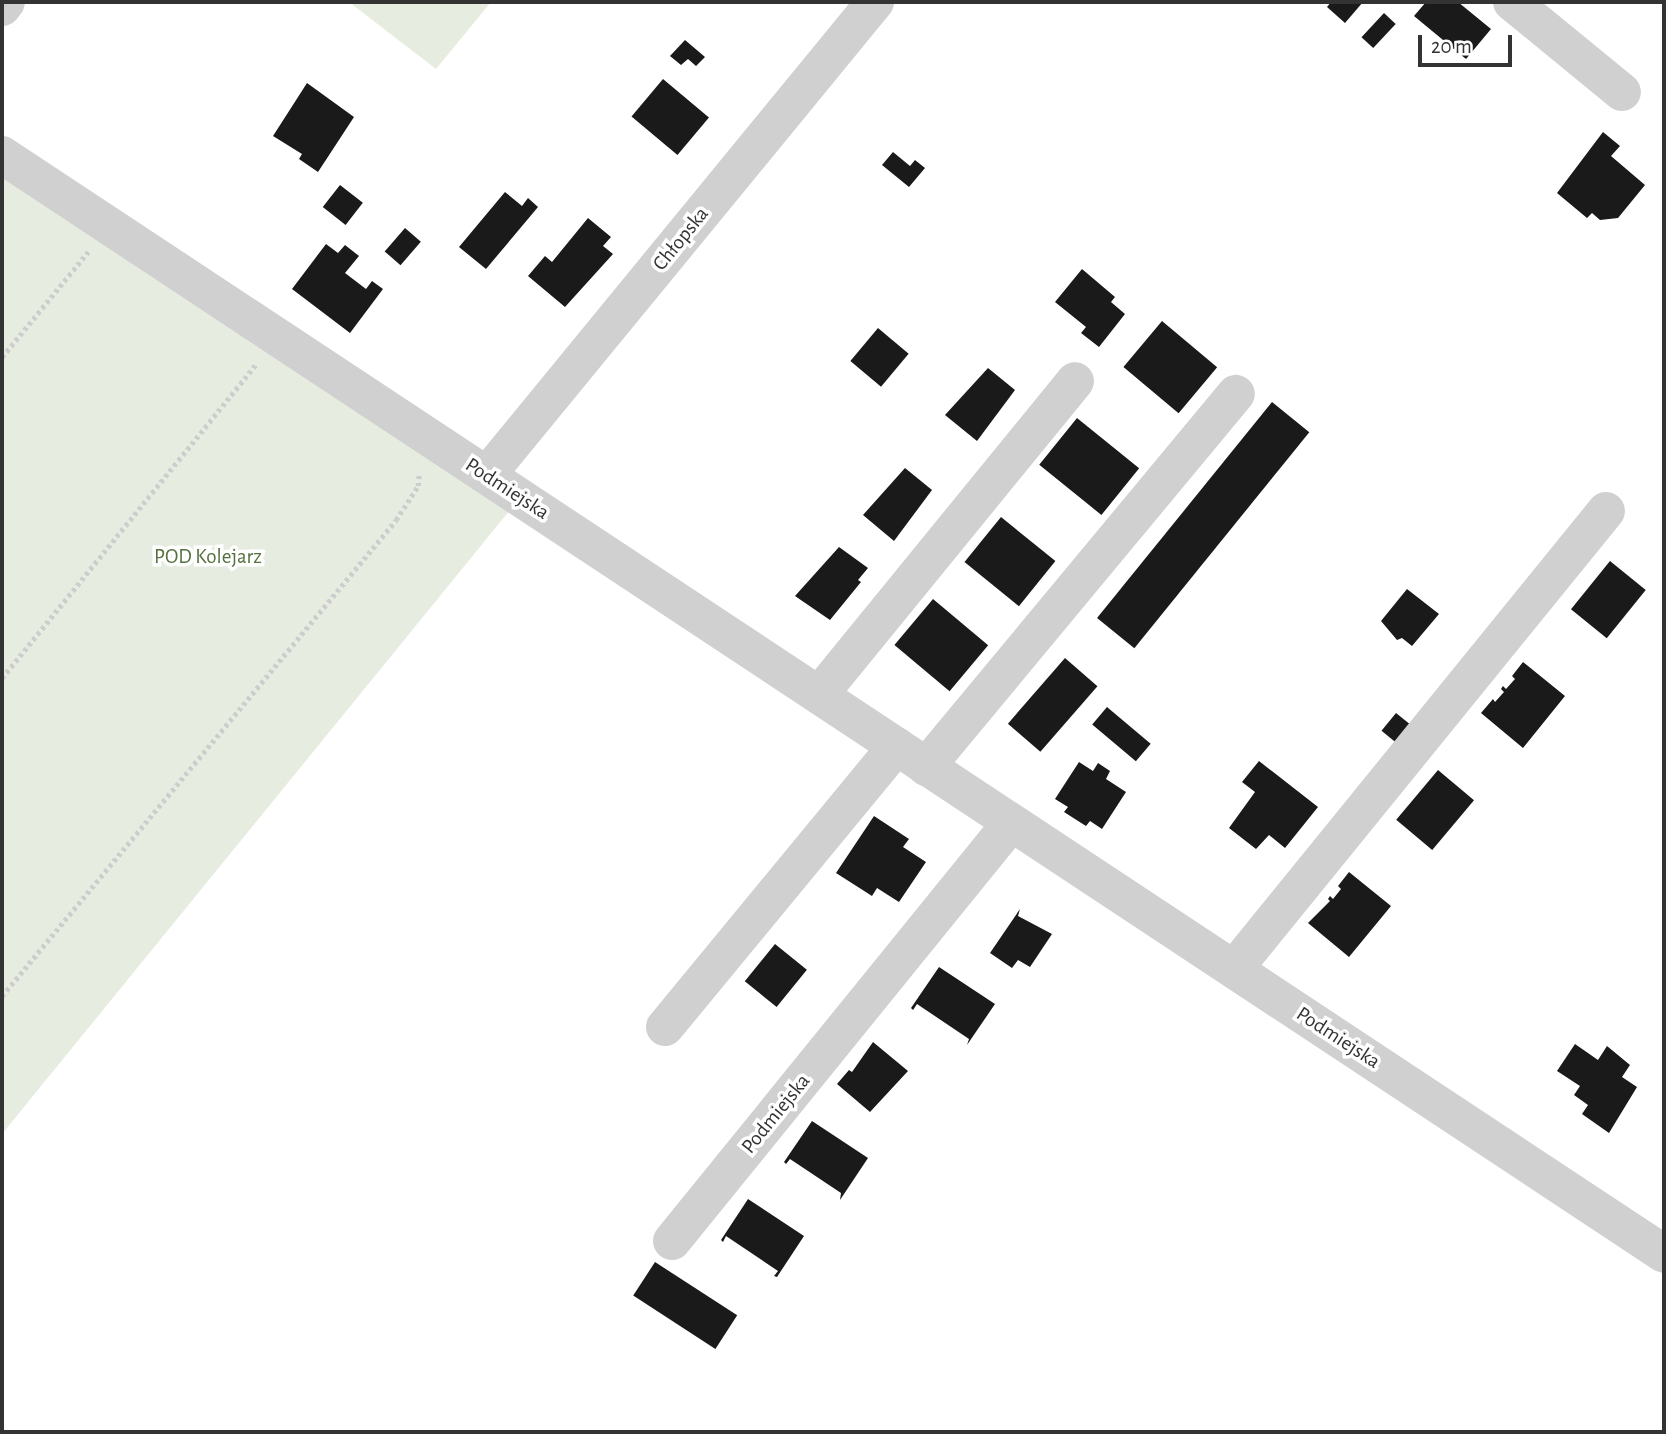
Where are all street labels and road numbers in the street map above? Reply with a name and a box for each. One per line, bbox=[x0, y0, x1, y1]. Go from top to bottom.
street label: Chłopska bbox=[648, 202, 714, 276]
street label: Podmiejska bbox=[460, 453, 554, 525]
street label: Podmiejska bbox=[1291, 1002, 1385, 1074]
street label: Podmiejska bbox=[736, 1069, 816, 1159]

